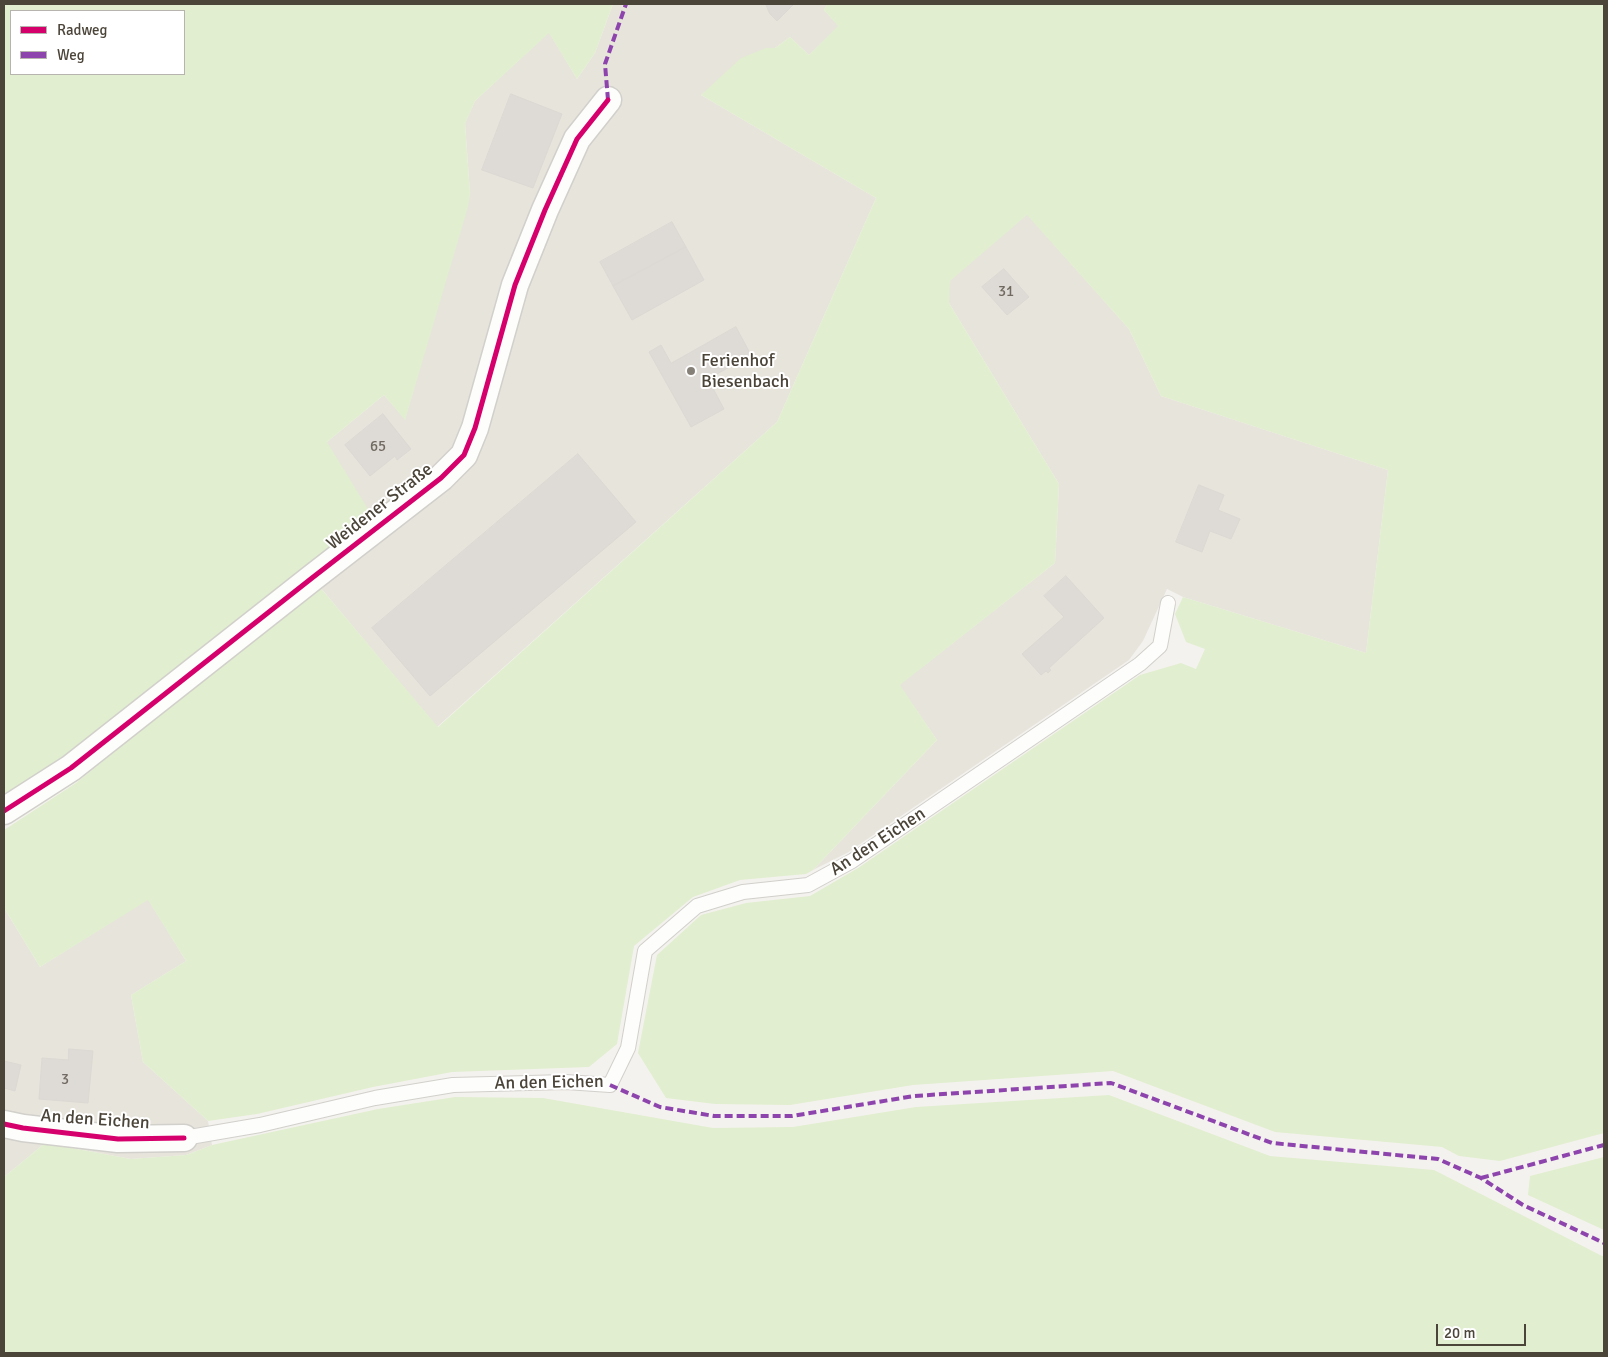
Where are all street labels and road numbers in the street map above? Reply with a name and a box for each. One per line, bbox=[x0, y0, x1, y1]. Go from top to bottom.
street label: Weidener Straße bbox=[323, 459, 437, 555]
street label: An den Eichen bbox=[826, 803, 930, 881]
street label: An den Eichen bbox=[494, 1071, 604, 1095]
street label: An den Eichen bbox=[40, 1105, 150, 1135]

